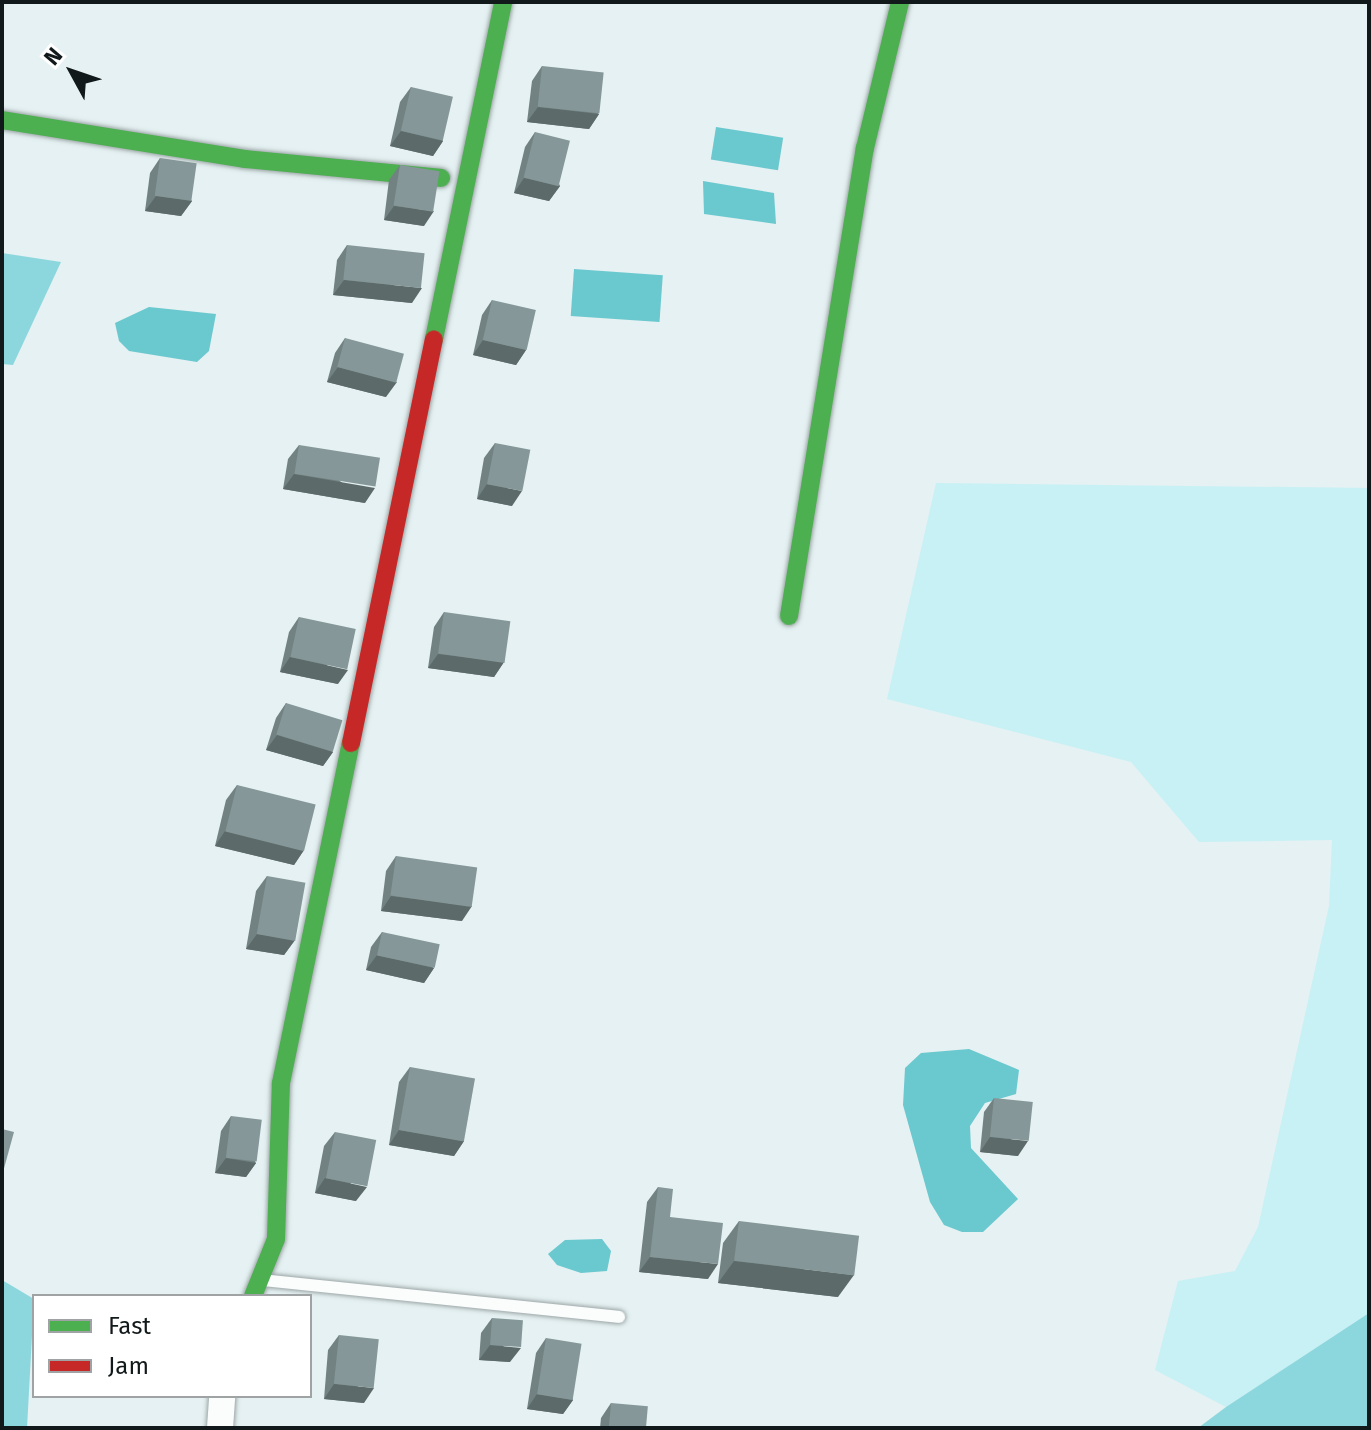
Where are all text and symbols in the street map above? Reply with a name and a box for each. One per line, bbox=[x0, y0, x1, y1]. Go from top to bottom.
north arrow bbox=[32, 32, 112, 112]
text: N bbox=[38, 42, 68, 71]
legend bbox=[32, 1294, 312, 1398]
text: Fast bbox=[108, 1312, 151, 1340]
text: Jam bbox=[108, 1352, 149, 1380]

